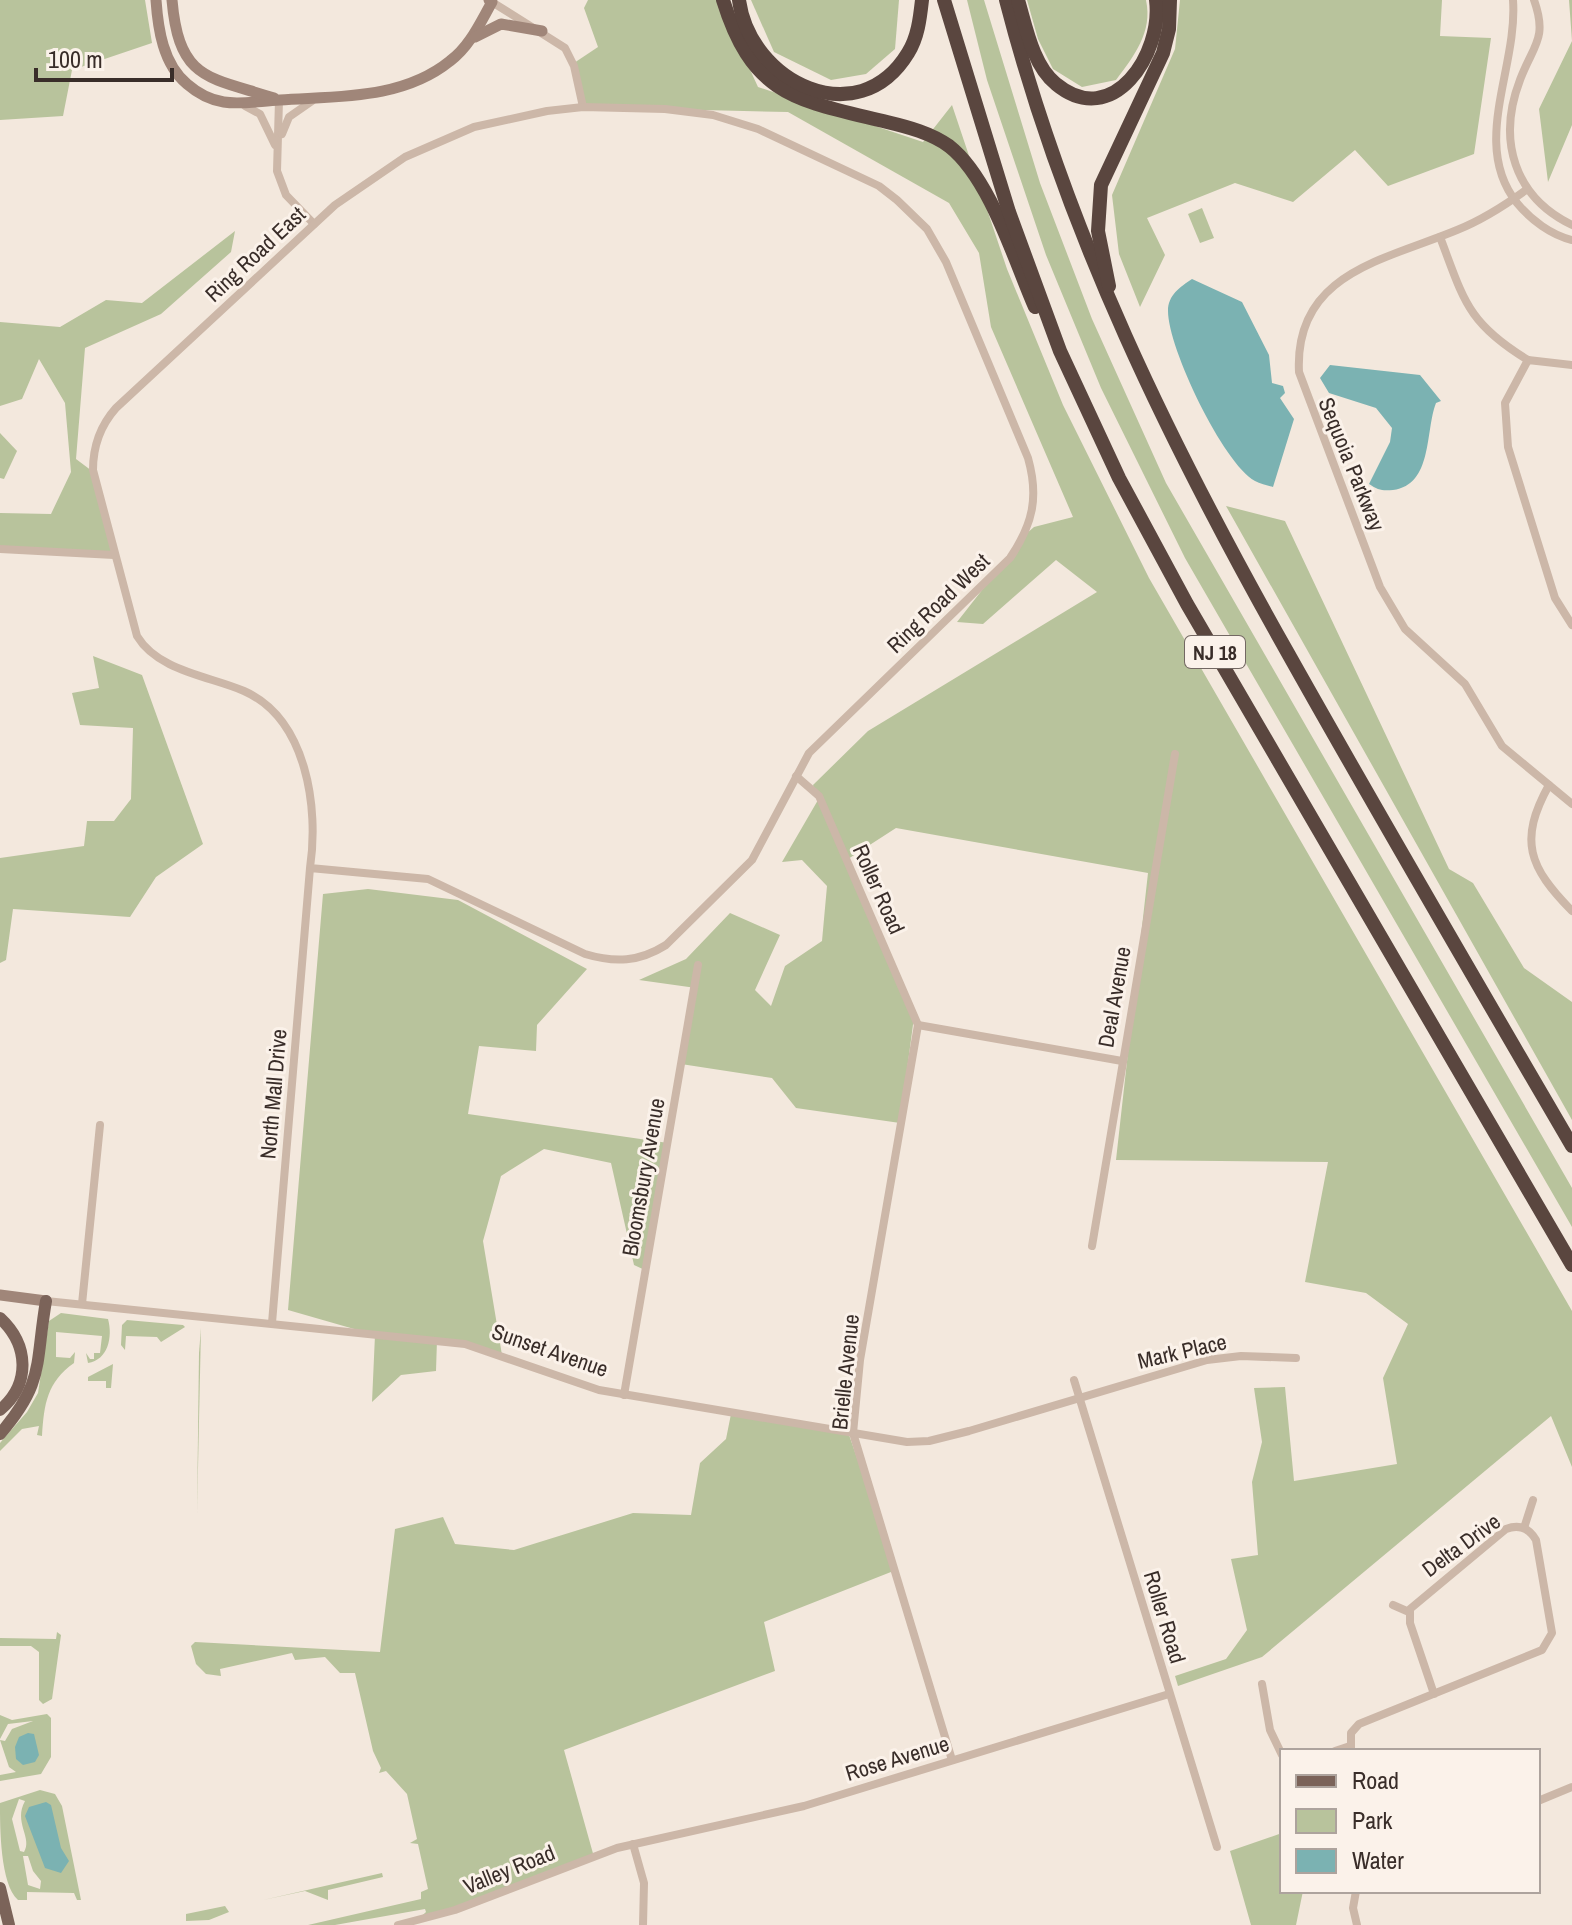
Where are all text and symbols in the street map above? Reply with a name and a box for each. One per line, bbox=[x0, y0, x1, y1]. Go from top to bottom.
scale bar bbox=[36, 32, 172, 82]
text: 100 m bbox=[48, 43, 103, 75]
street label: Ring Road East bbox=[198, 200, 312, 308]
street label: Sequoia Parkway bbox=[1312, 393, 1392, 535]
street label: Ring Road West bbox=[880, 546, 996, 660]
road number: NJ 18 bbox=[1185, 636, 1245, 668]
street label: Roller Road bbox=[846, 839, 912, 939]
street label: Deal Avenue bbox=[1090, 944, 1138, 1050]
street label: North Mall Drive bbox=[252, 1028, 294, 1160]
street label: Bloomsbury Avenue bbox=[614, 1096, 672, 1258]
street label: Brielle Avenue bbox=[824, 1313, 866, 1431]
street label: Sunset Avenue bbox=[488, 1316, 612, 1384]
street label: Mark Place bbox=[1135, 1326, 1229, 1376]
street label: Delta Drive bbox=[1416, 1506, 1506, 1584]
street label: Roller Road bbox=[1137, 1567, 1193, 1667]
street label: Rose Avenue bbox=[841, 1728, 953, 1788]
legend bbox=[1280, 1749, 1540, 1893]
text: Road bbox=[1352, 1764, 1399, 1796]
text: Park bbox=[1352, 1804, 1393, 1836]
street label: Valley Road bbox=[459, 1837, 559, 1901]
text: Water bbox=[1352, 1844, 1404, 1876]

